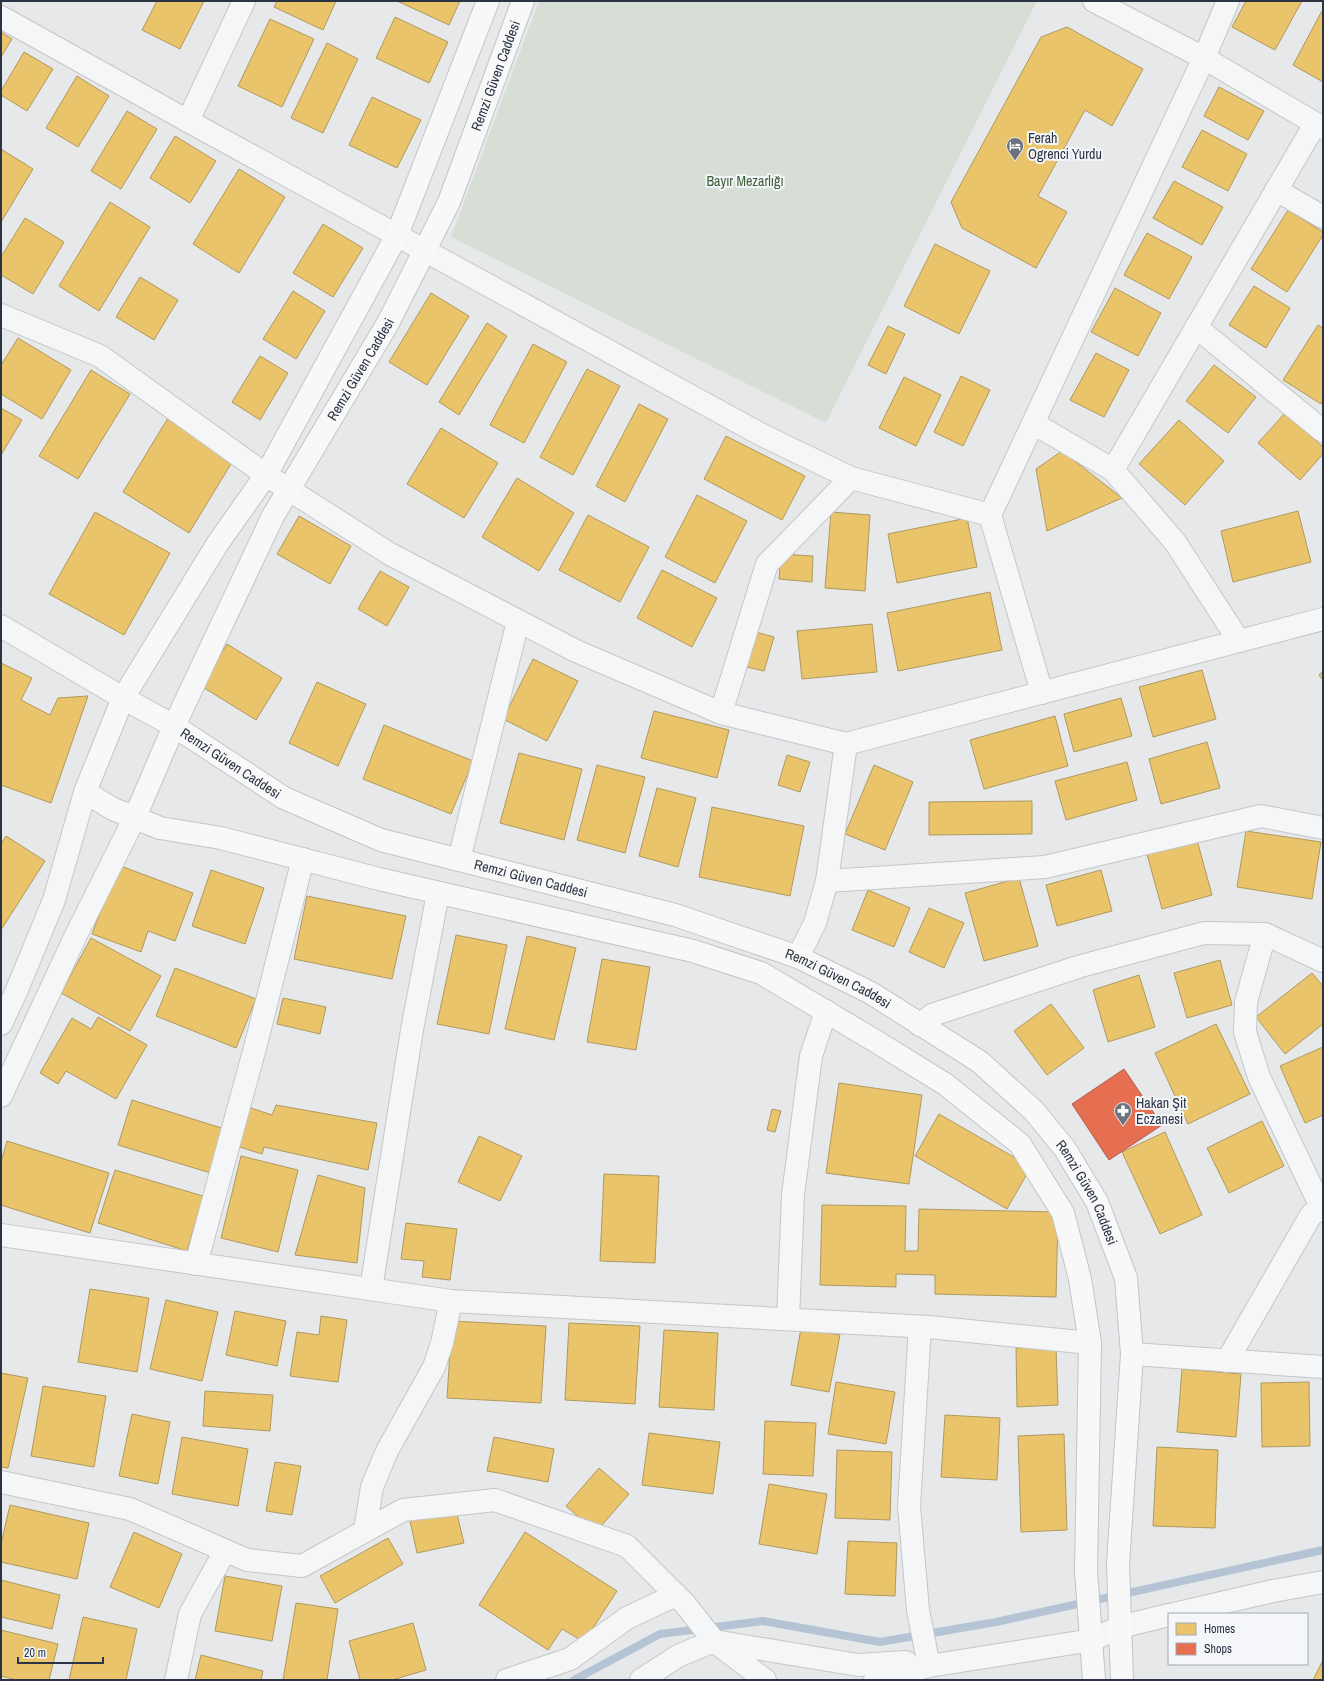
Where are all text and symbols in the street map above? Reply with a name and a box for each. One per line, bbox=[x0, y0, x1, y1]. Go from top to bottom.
street label: Remzi Güven Caddesi bbox=[467, 18, 524, 133]
place label: Ferah Ogrenci Yurdu bbox=[1028, 129, 1102, 163]
hotel icon: Ferah Ogrenci Yurdu bbox=[1005, 136, 1025, 161]
park label: Bayır Mezarlığı bbox=[706, 172, 784, 190]
street label: Remzi Güven Caddesi bbox=[323, 315, 398, 424]
street label: Remzi Güven Caddesi bbox=[177, 724, 284, 803]
street label: Remzi Güven Caddesi bbox=[472, 855, 589, 901]
street label: Remzi Güven Caddesi bbox=[783, 944, 894, 1012]
place label: Hakan Şit Eczanesi bbox=[1136, 1094, 1186, 1128]
pharmacy icon: Hakan Şit Eczanesi bbox=[1113, 1101, 1133, 1126]
street label: Remzi Güven Caddesi bbox=[1052, 1136, 1121, 1247]
legend bbox=[1168, 1613, 1308, 1665]
text: Homes bbox=[1204, 1621, 1235, 1637]
scale bar bbox=[18, 1639, 103, 1665]
text: Shops bbox=[1204, 1641, 1232, 1657]
text: 20 m bbox=[24, 1645, 46, 1661]

